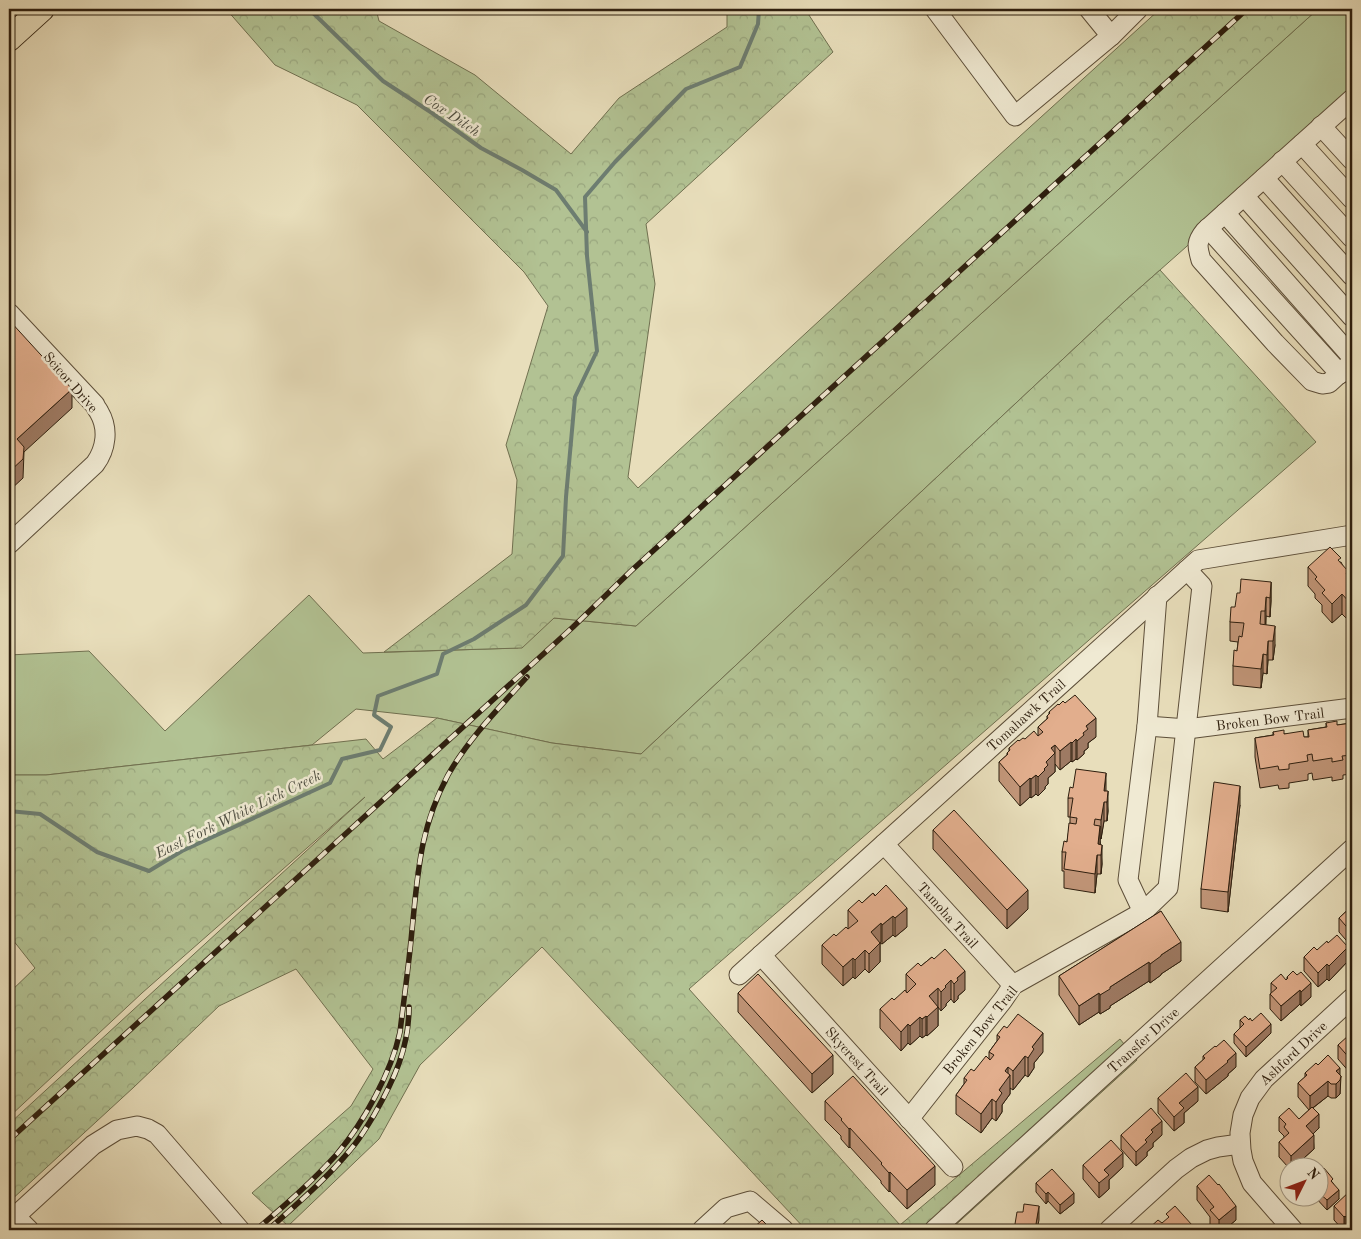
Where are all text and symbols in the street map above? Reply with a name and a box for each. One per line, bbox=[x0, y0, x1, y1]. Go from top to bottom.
water label: Cox Ditch bbox=[420, 92, 482, 141]
street label: Scicor Drive bbox=[40, 350, 100, 416]
street label: Tomahawk Trail bbox=[985, 677, 1069, 755]
street label: Broken Bow Trail bbox=[1215, 706, 1325, 734]
water label: East Fork White Lick Creek bbox=[153, 769, 324, 862]
street label: Tamoha Trail bbox=[914, 880, 980, 951]
street label: Broken Bow Trail bbox=[941, 984, 1021, 1077]
street label: Transfer Drive bbox=[1105, 1005, 1182, 1076]
street label: Ashford Drive bbox=[1257, 1019, 1330, 1088]
street label: Skycrest Trail bbox=[822, 1025, 890, 1099]
north arrow bbox=[1278, 1156, 1328, 1206]
text: N bbox=[1304, 1165, 1322, 1183]

